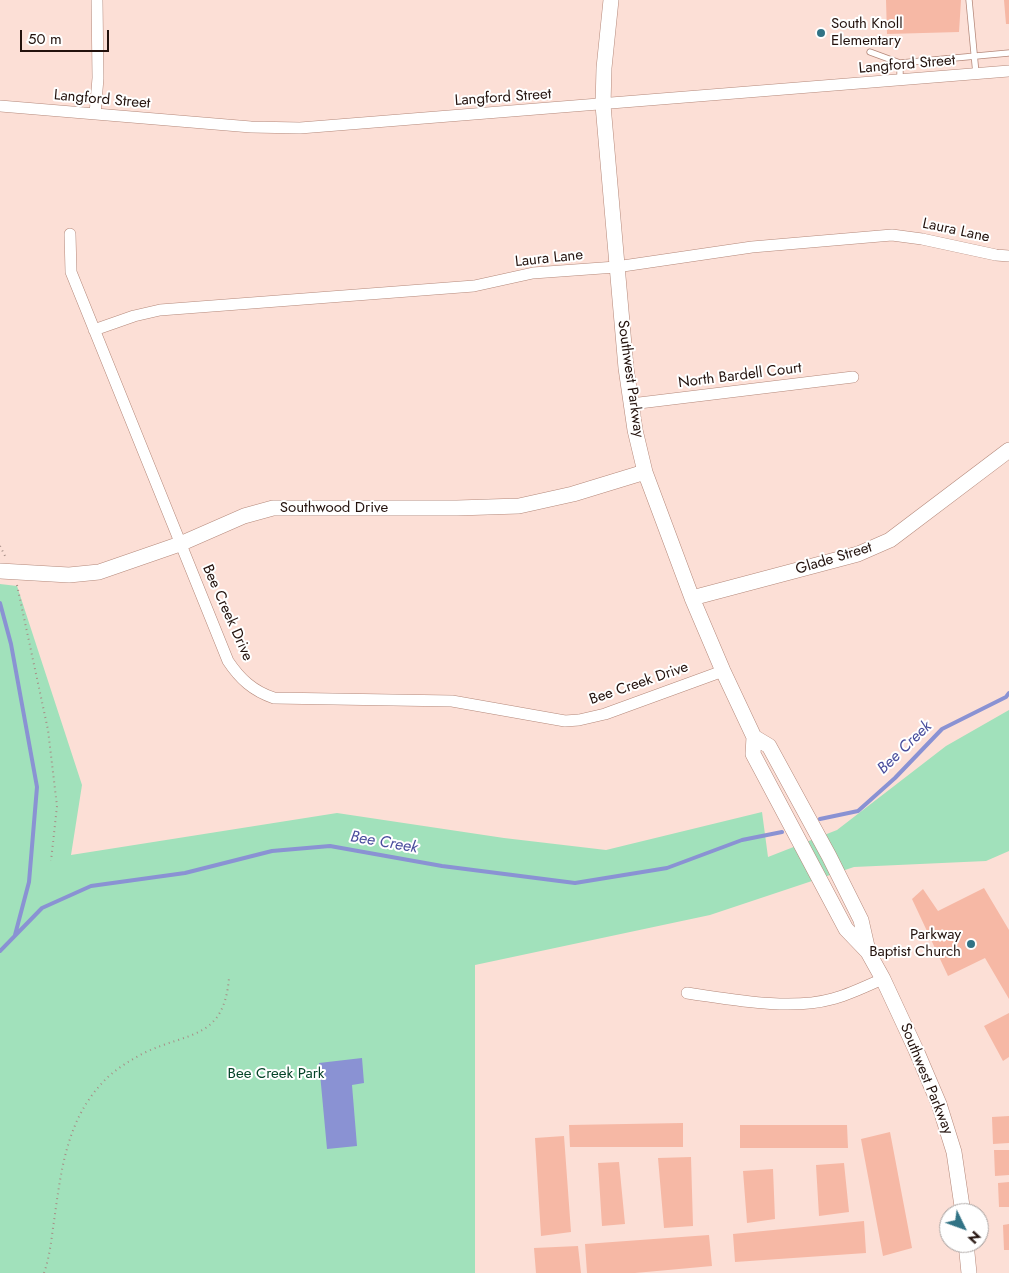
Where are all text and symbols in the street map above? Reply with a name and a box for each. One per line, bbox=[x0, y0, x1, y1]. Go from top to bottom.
place label: South Knoll Elementary bbox=[831, 15, 903, 50]
scale bar bbox=[22, 20, 111, 52]
marker: South Knoll Elementary bbox=[815, 27, 827, 39]
text: 50 m bbox=[28, 28, 62, 50]
street label: Langford Street bbox=[858, 52, 956, 78]
street label: Langford Street bbox=[454, 86, 552, 110]
street label: Langford Street bbox=[53, 87, 151, 113]
street label: Laura Lane bbox=[921, 215, 991, 247]
street label: Laura Lane bbox=[514, 246, 584, 272]
street label: Southwest Parkway bbox=[613, 319, 647, 439]
street label: North Bardell Court bbox=[677, 359, 803, 393]
street label: Southwood Drive bbox=[280, 499, 388, 517]
street label: Glade Street bbox=[794, 539, 874, 579]
street label: Bee Creek Drive bbox=[198, 562, 256, 664]
street label: Bee Creek Drive bbox=[587, 659, 691, 709]
water label: Bee Creek bbox=[874, 717, 936, 779]
water label: Bee Creek bbox=[349, 828, 419, 858]
place label: Parkway Baptist Church bbox=[869, 926, 961, 961]
marker: Parkway Baptist Church bbox=[965, 938, 977, 950]
street label: Southwest Parkway bbox=[895, 1021, 957, 1137]
park label: Bee Creek Park bbox=[228, 1065, 324, 1083]
north arrow bbox=[939, 1203, 989, 1253]
text: N bbox=[963, 1227, 986, 1248]

